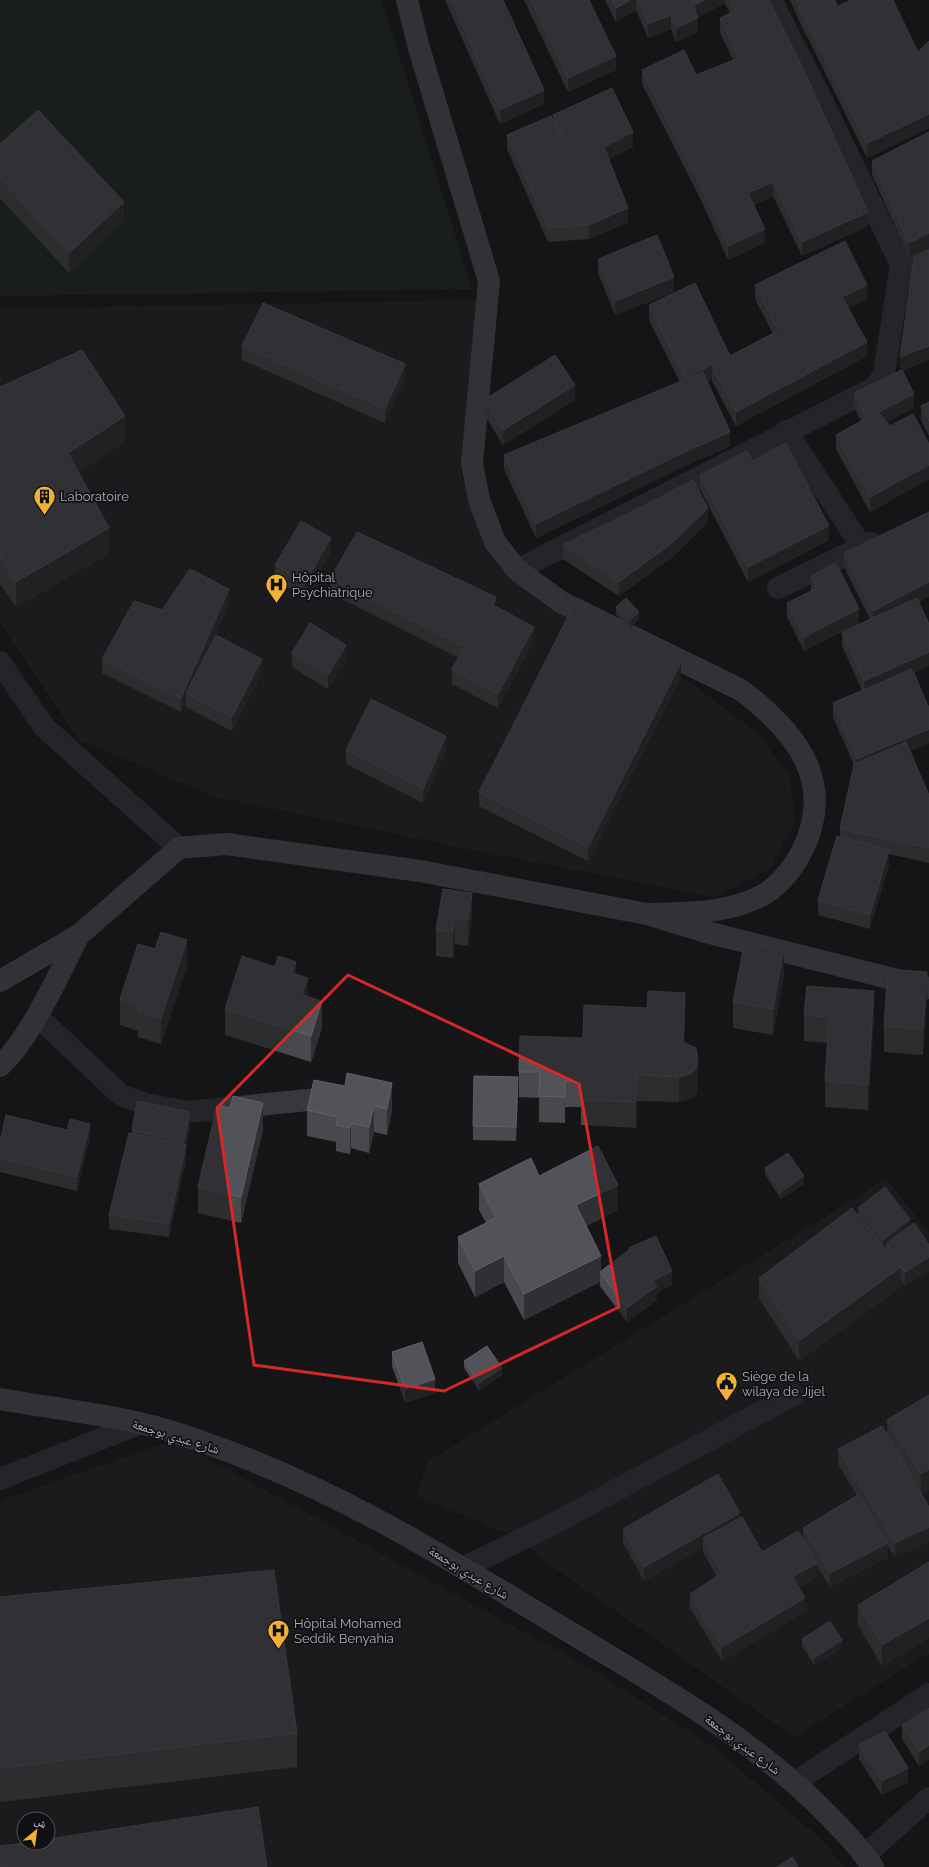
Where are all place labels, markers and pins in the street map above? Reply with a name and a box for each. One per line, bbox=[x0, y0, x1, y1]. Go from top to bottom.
building icon: Laboratoire bbox=[31, 483, 57, 516]
place label: Laboratoire bbox=[60, 489, 129, 504]
place label: Hôpital Psychiatrique bbox=[292, 570, 373, 600]
hospital icon: Hôpital Psychiatrique bbox=[264, 571, 290, 604]
place label: Siège de la wilaya de Jijel bbox=[742, 1369, 825, 1399]
public building icon: Siège de la wilaya de Jijel bbox=[713, 1370, 739, 1403]
place label: Hôpital Mohamed Seddik Benyahia bbox=[294, 1616, 401, 1646]
hospital icon: Hôpital Mohamed Seddik Benyahia bbox=[266, 1617, 292, 1650]

